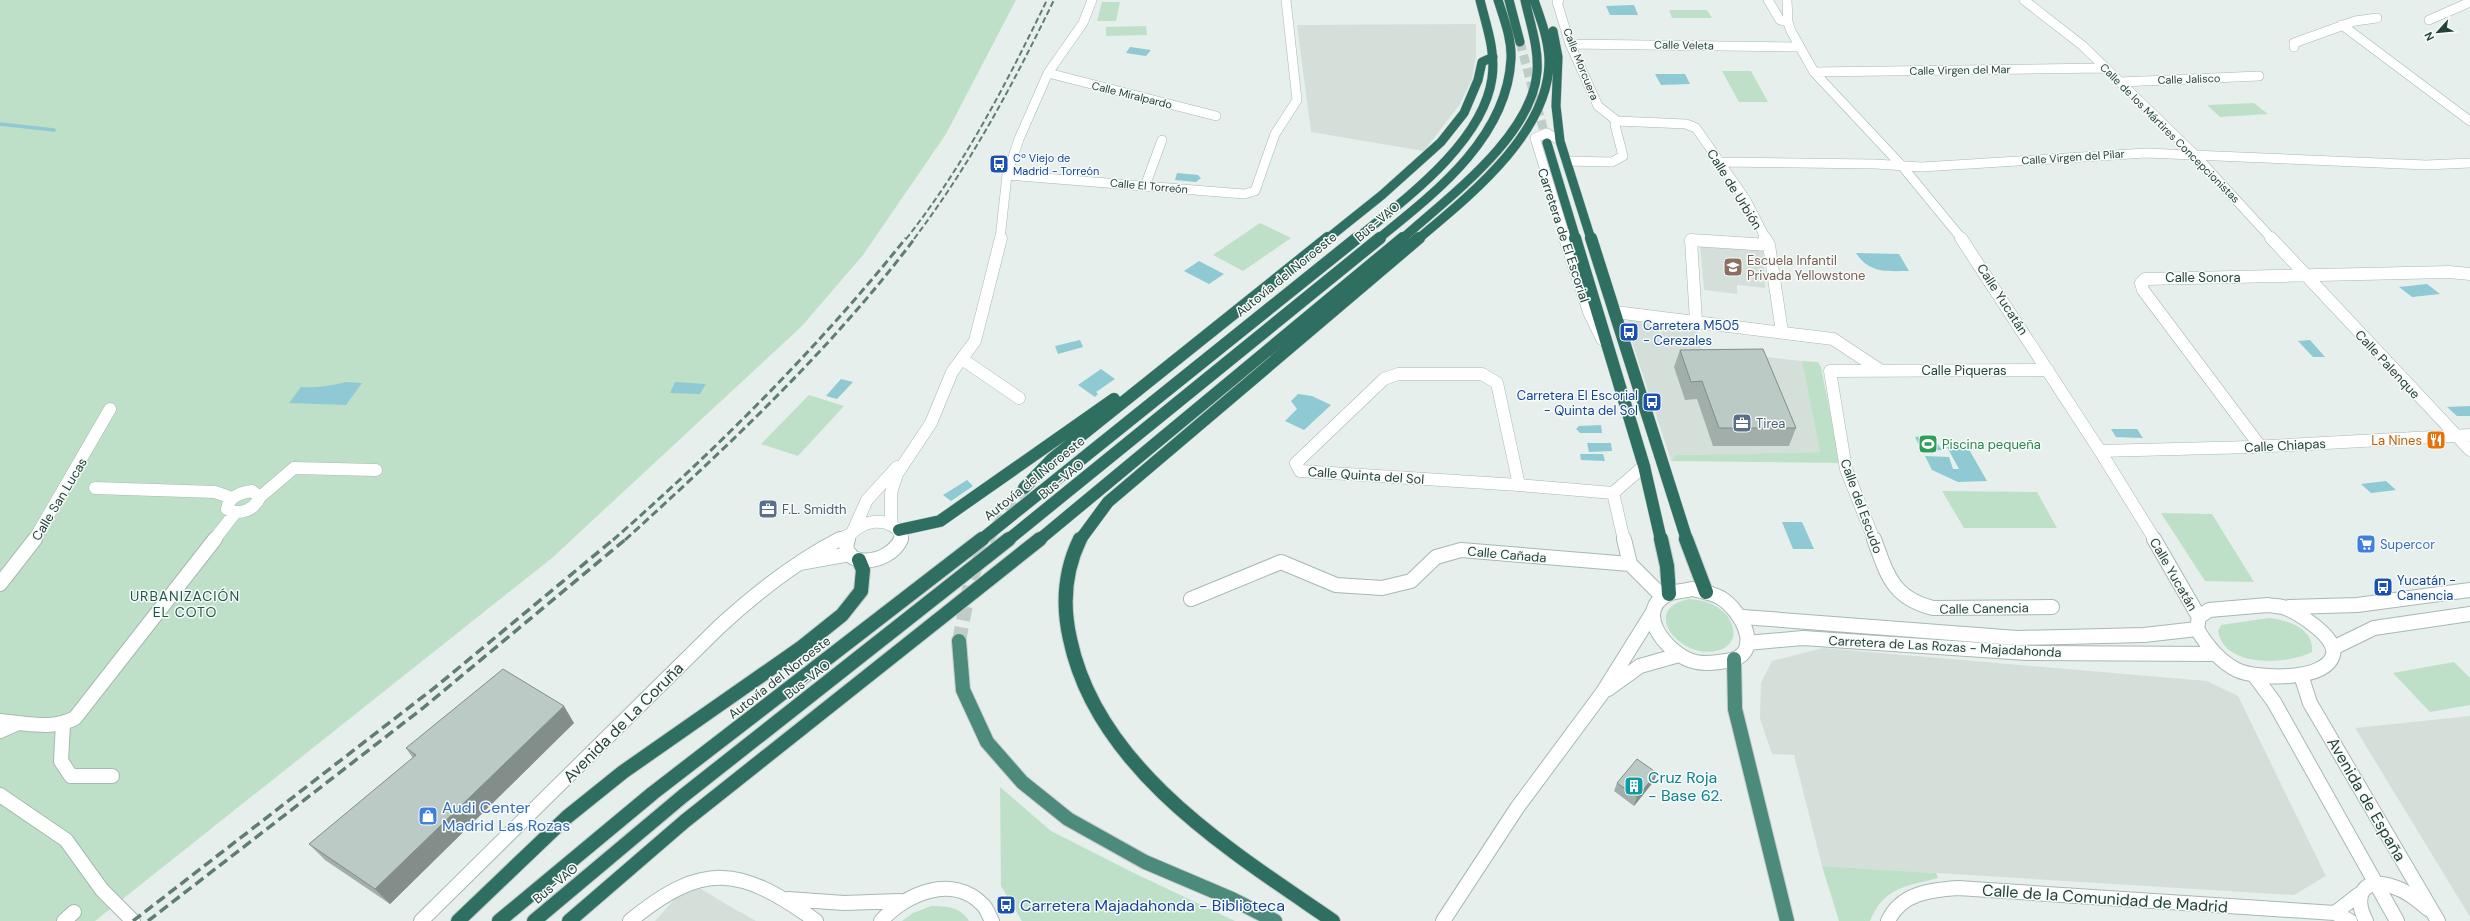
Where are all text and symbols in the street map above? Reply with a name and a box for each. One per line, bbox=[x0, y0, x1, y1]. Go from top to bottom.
north arrow bbox=[2418, 12, 2458, 52]
street label: Calle Morcuera bbox=[1560, 26, 1602, 102]
text: N bbox=[2421, 30, 2437, 43]
street label: Calle Veleta bbox=[1654, 37, 1714, 53]
street label: Calle de los Mártires Concepcionistas bbox=[2097, 60, 2243, 206]
street label: Calle Virgen del Mar bbox=[1909, 62, 2011, 78]
street label: Calle Jalisco bbox=[2157, 71, 2221, 87]
street label: Calle Miralpardo bbox=[1090, 78, 1174, 112]
street label: Calle de Urbión bbox=[1703, 146, 1766, 233]
street label: Calle Virgen del Pilar bbox=[2021, 146, 2125, 168]
place label: Cº Viejo de Madrid - Torreón bbox=[1013, 151, 1099, 178]
bus stop icon: Cº Viejo de Madrid - Torreón bbox=[988, 153, 1010, 175]
street label: Carretera de El Escorial bbox=[1534, 166, 1593, 304]
street label: Calle El Torreón bbox=[1109, 176, 1189, 196]
street label: Bus-VAO bbox=[1351, 198, 1403, 245]
street label: Autovía del Noroeste bbox=[1232, 228, 1340, 320]
place label: Escuela Infantil Privada Yellowstone bbox=[1747, 252, 1865, 284]
school or university icon: Escuela Infantil Privada Yellowstone bbox=[1722, 256, 1744, 278]
street label: Calle Yucatán bbox=[1973, 260, 2032, 338]
street label: Calle Sonora bbox=[2165, 269, 2241, 286]
place label: Carretera M505 - Cerezales bbox=[1643, 317, 1739, 349]
bus stop icon: Carretera M505 - Cerezales bbox=[1618, 321, 1640, 343]
street label: Calle Palenque bbox=[2351, 326, 2424, 402]
street label: Calle Piqueras bbox=[1921, 362, 2007, 379]
place label: Carretera El Escorial - Quinta del Sol bbox=[1517, 387, 1638, 419]
bus stop icon: Carretera El Escorial - Quinta del Sol bbox=[1641, 391, 1663, 413]
office icon: Tirea bbox=[1731, 412, 1753, 434]
place label: Tirea bbox=[1756, 415, 1785, 432]
restaurant icon: La Nines bbox=[2425, 429, 2447, 451]
street label: Autovía del Noroeste bbox=[980, 432, 1088, 524]
place label: La Nines bbox=[2371, 432, 2422, 449]
sports icon: Piscina pequeña bbox=[1917, 433, 1939, 455]
street label: Calle Chiapas bbox=[2244, 435, 2326, 456]
place label: Piscina pequeña bbox=[1942, 436, 2041, 453]
street label: Calle San Lucas bbox=[28, 455, 91, 544]
street label: Bus-VAO bbox=[1035, 456, 1088, 503]
street label: Calle del Escudo bbox=[1837, 456, 1887, 556]
street label: Calle Quinta del Sol bbox=[1307, 463, 1425, 488]
office icon: F.L. Smidth bbox=[757, 498, 779, 520]
place label: F.L. Smidth bbox=[782, 501, 847, 518]
supermarket icon: Supercor bbox=[2355, 533, 2377, 555]
street label: Calle Yucatán bbox=[2146, 535, 2201, 614]
place label: Supercor bbox=[2380, 536, 2435, 553]
street label: Calle Cañada bbox=[1467, 543, 1547, 566]
place label: Yucatán - Canencia bbox=[2397, 572, 2456, 604]
bus stop icon: Yucatán - Canencia bbox=[2372, 576, 2394, 598]
district label: URBANIZACIÓN EL COTO bbox=[130, 587, 240, 621]
street label: Calle Canencia bbox=[1939, 599, 2029, 618]
street label: Autovía del Noroeste bbox=[725, 632, 834, 723]
street label: Carretera de Las Rozas - Majadahonda bbox=[1828, 632, 2062, 661]
street label: Bus-VAO bbox=[781, 656, 834, 703]
street label: Avenida de La Coruña bbox=[559, 658, 688, 787]
street label: Avenida de España bbox=[2322, 733, 2411, 865]
place label: Cruz Roja - Base 62. bbox=[1648, 767, 1723, 806]
building icon: Cruz Roja - Base 62. bbox=[1623, 775, 1645, 797]
place label: Audi Center Madrid Las Rozas bbox=[442, 797, 570, 836]
shop icon: Audi Center Madrid Las Rozas bbox=[417, 805, 439, 827]
street label: Bus-VAO bbox=[529, 860, 581, 907]
street label: Calle de la Comunidad de Madrid bbox=[1981, 879, 2229, 918]
bus stop icon: Carretera Majadahonda - Biblioteca bbox=[995, 894, 1017, 916]
place label: Carretera Majadahonda - Biblioteca bbox=[1020, 895, 1285, 916]

